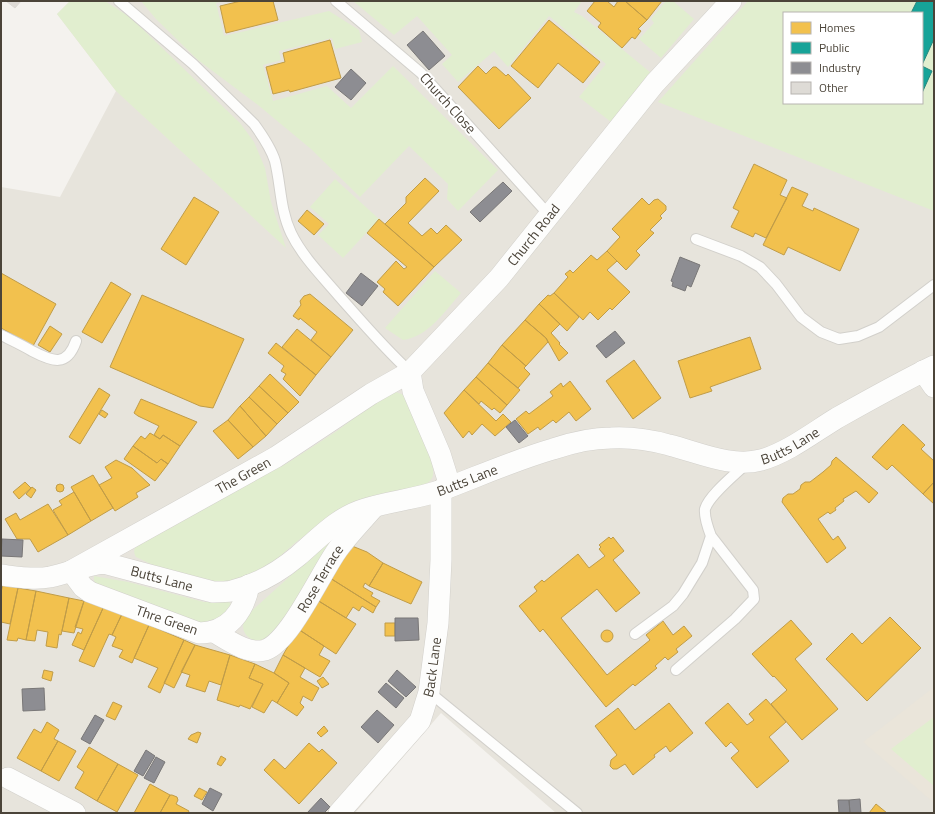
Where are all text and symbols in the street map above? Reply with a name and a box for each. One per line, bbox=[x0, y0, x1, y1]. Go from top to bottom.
legend bbox=[783, 12, 923, 104]
text: Homes bbox=[819, 18, 855, 37]
text: Public bbox=[819, 38, 849, 57]
text: Industry bbox=[819, 58, 861, 77]
street label: Church Close bbox=[415, 67, 482, 138]
text: Other bbox=[819, 78, 848, 97]
street label: Church Road bbox=[502, 199, 565, 270]
street label: Butts Lane bbox=[758, 421, 823, 470]
street label: The Green bbox=[212, 451, 274, 499]
street label: Butts Lane bbox=[434, 458, 500, 501]
street label: Rose Terrace bbox=[291, 540, 348, 616]
street label: Butts Lane bbox=[128, 560, 196, 596]
street label: Thre Green bbox=[133, 599, 201, 640]
street label: Back Lane bbox=[417, 636, 446, 700]

